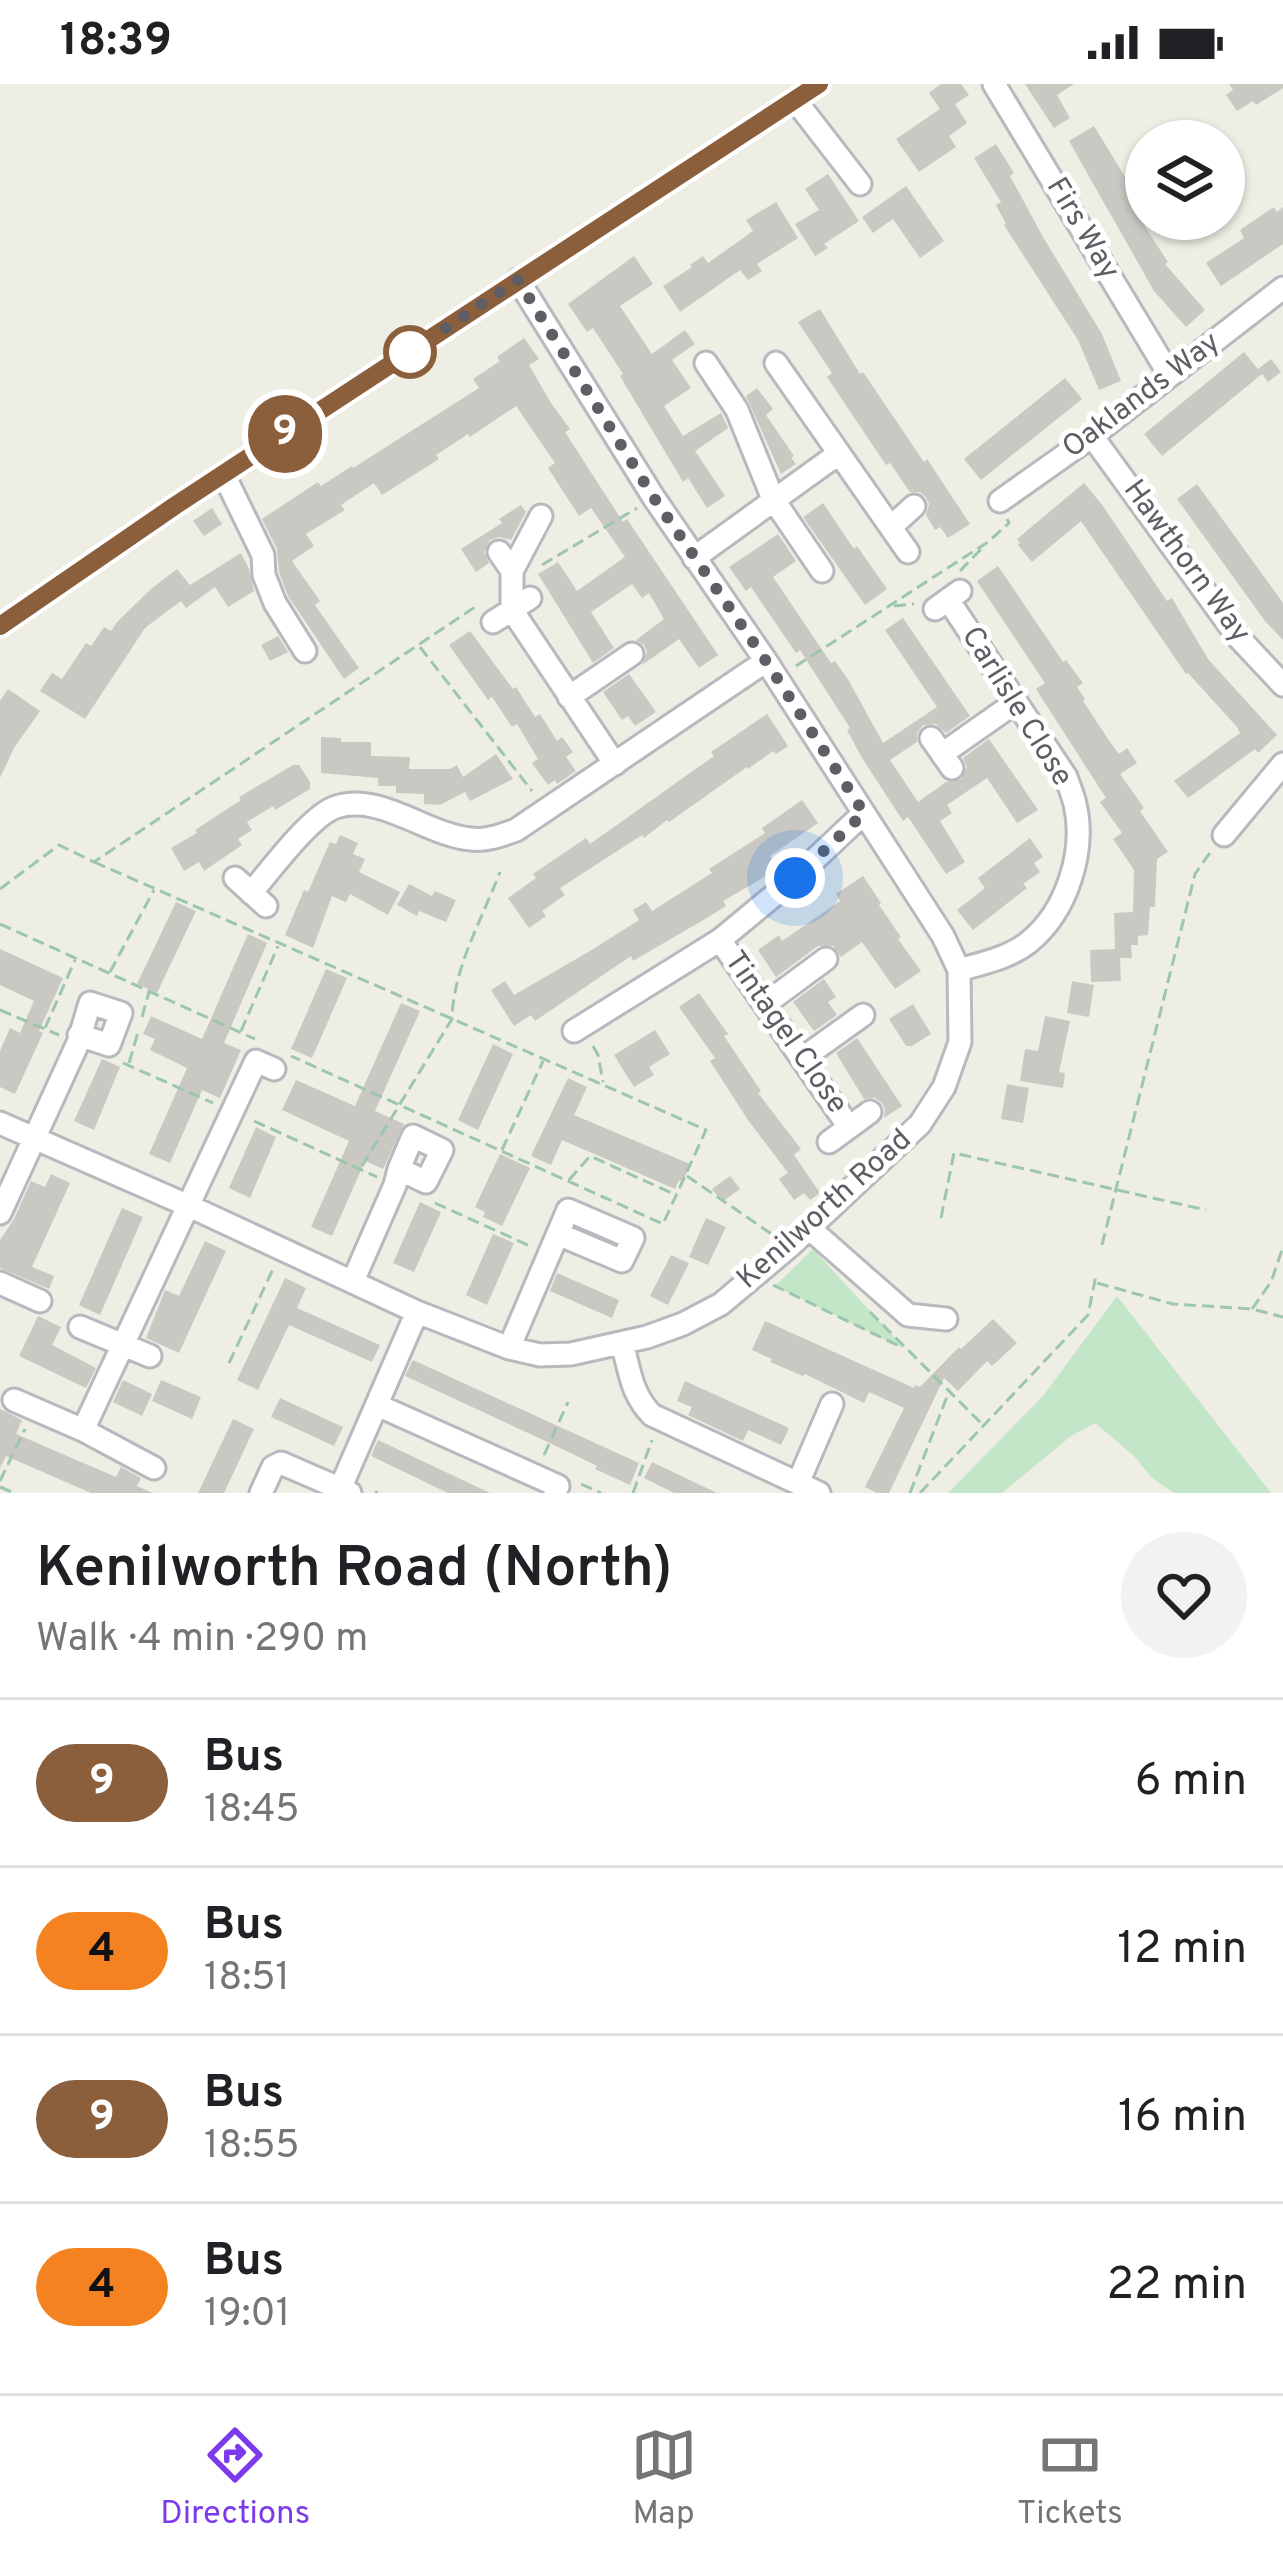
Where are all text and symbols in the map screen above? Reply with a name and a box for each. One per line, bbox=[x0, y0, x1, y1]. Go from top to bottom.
text: 18:39 bbox=[60, 14, 172, 71]
map controls bbox=[1125, 120, 1245, 240]
button: layers bbox=[1125, 120, 1245, 240]
street label: Firs Way bbox=[1037, 171, 1127, 287]
street label: Oaklands Way bbox=[1056, 325, 1228, 467]
unlabelled marker bbox=[385, 327, 435, 377]
line badge: 9 bbox=[246, 395, 324, 473]
text: 9 bbox=[272, 407, 298, 460]
street label: Hawthorn Way bbox=[1114, 473, 1258, 651]
street label: Carlisle Close bbox=[952, 620, 1080, 794]
your location bbox=[765, 848, 825, 908]
street label: Tintagel Close bbox=[715, 944, 855, 1122]
street label: Kenilworth Road bbox=[730, 1122, 920, 1298]
button: heart bbox=[1121, 1532, 1247, 1658]
text: Kenilworth Road (North) bbox=[36, 1535, 673, 1607]
text: Walk · 4 min · 290 m bbox=[36, 1616, 368, 1665]
text: Bus bbox=[204, 1730, 284, 1787]
text: 6 min bbox=[1135, 1754, 1247, 1811]
text: 9 bbox=[89, 1756, 115, 1809]
text: 18:45 bbox=[204, 1787, 300, 1836]
text: Bus bbox=[204, 1898, 284, 1955]
text: 12 min bbox=[1117, 1922, 1247, 1979]
text: 4 bbox=[89, 1924, 116, 1977]
text: 18:51 bbox=[204, 1955, 290, 2004]
text: Bus bbox=[204, 2066, 284, 2123]
text: 16 min bbox=[1118, 2090, 1247, 2147]
text: 9 bbox=[89, 2092, 115, 2145]
text: 18:55 bbox=[204, 2123, 300, 2172]
text: Bus bbox=[204, 2234, 284, 2291]
text: 22 min bbox=[1106, 2258, 1247, 2315]
text: 4 bbox=[89, 2260, 116, 2313]
text: 19:01 bbox=[204, 2291, 290, 2340]
tab: Directions bbox=[160, 2422, 310, 2536]
tab: Map bbox=[631, 2422, 697, 2536]
tab: Tickets bbox=[1017, 2422, 1123, 2536]

